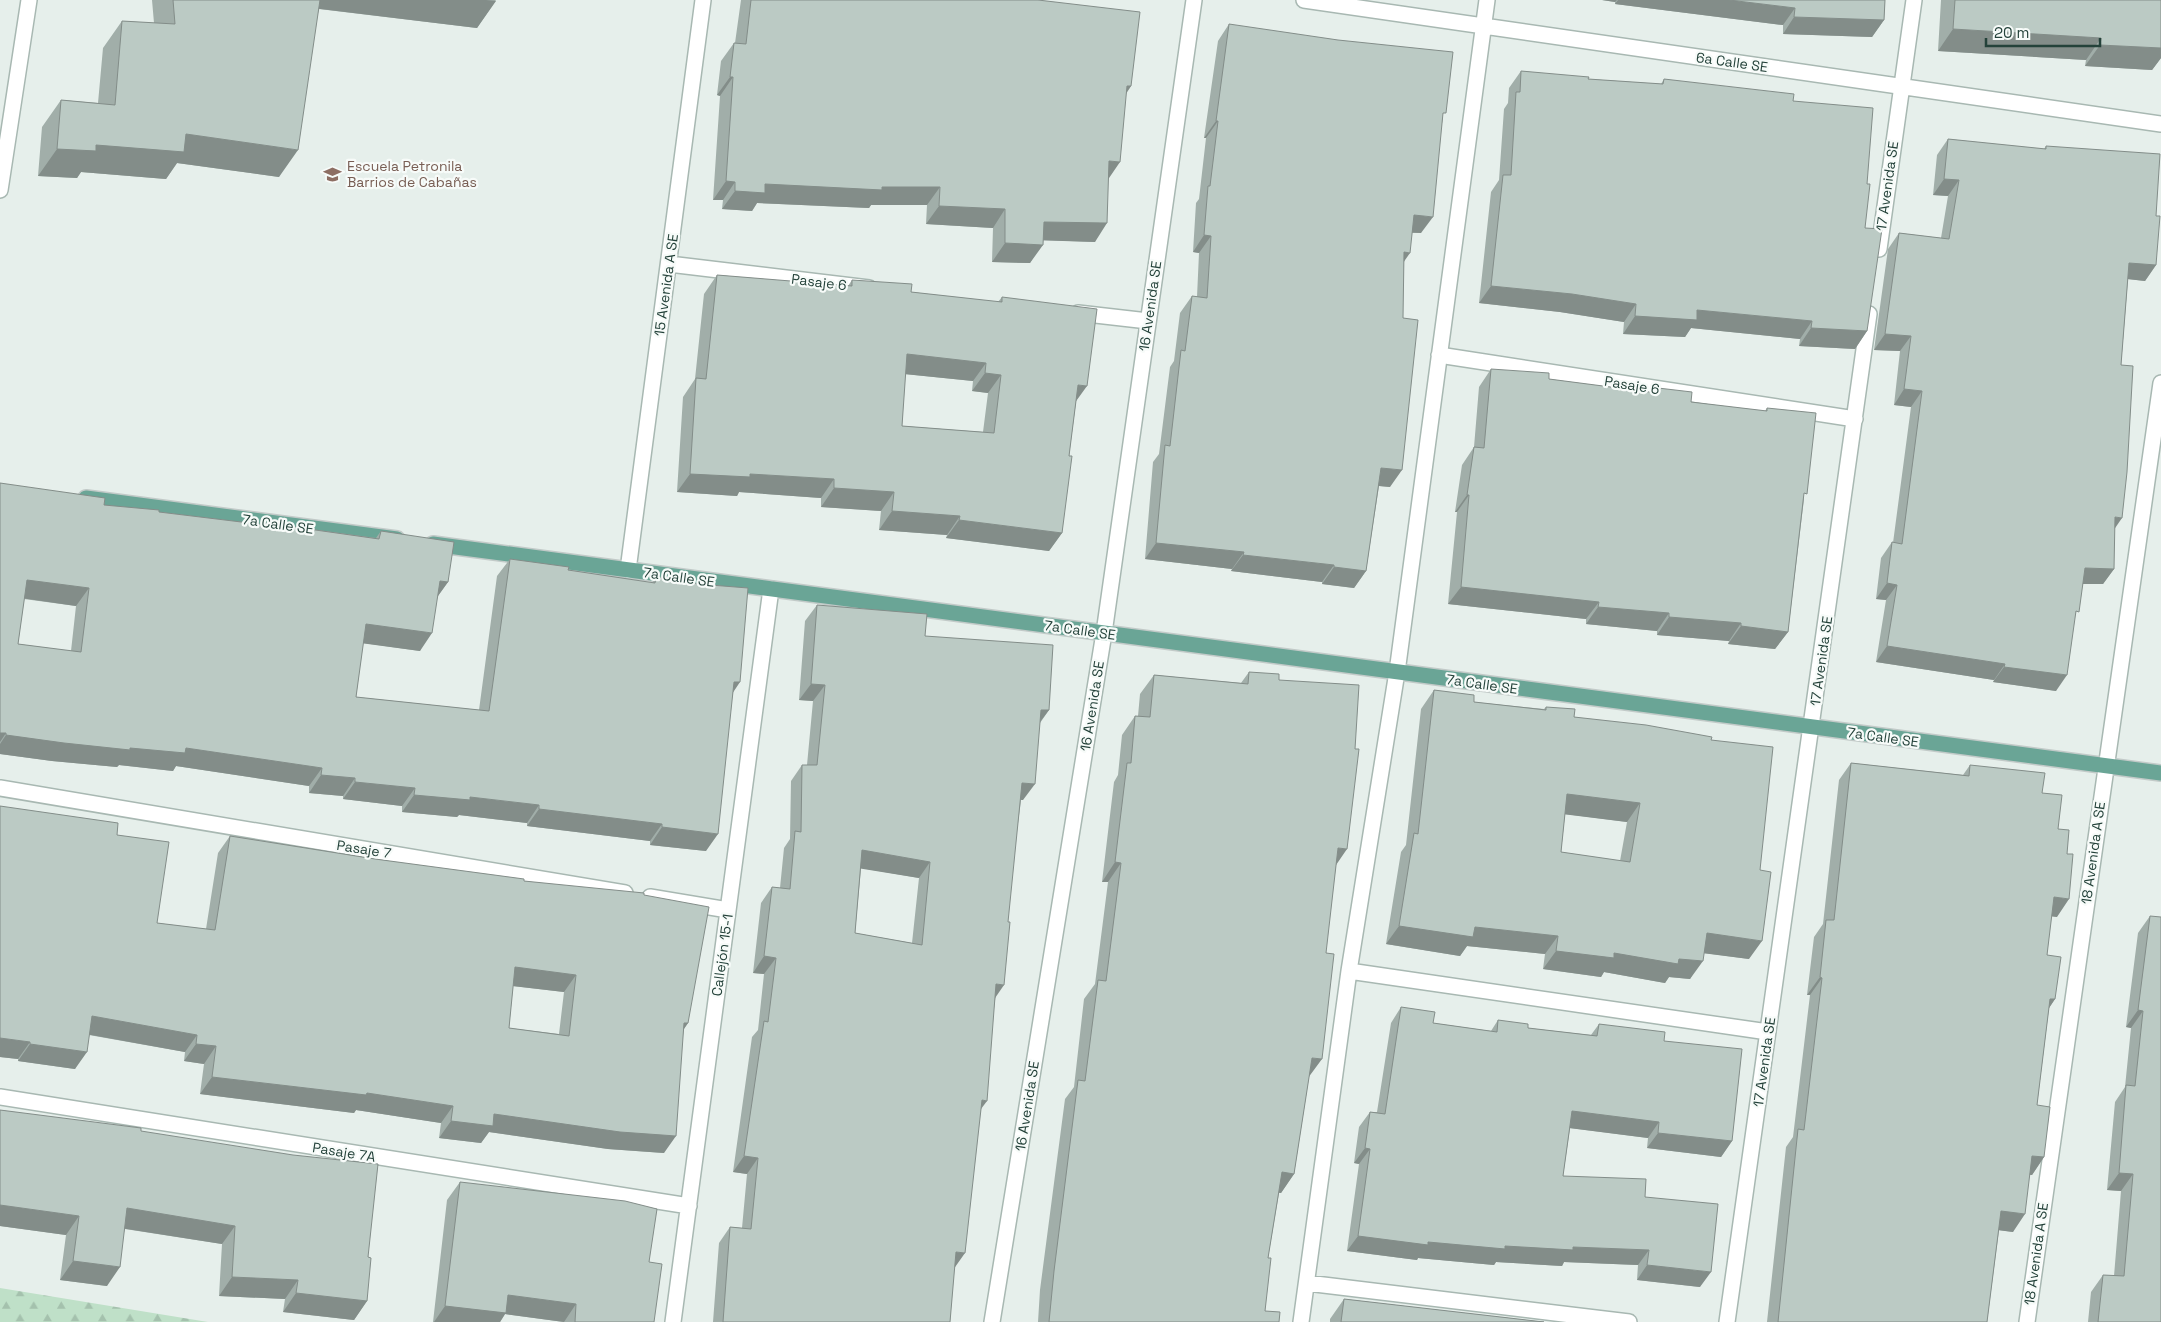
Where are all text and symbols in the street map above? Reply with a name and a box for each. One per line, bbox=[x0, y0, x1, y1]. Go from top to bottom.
scale bar bbox=[1986, 15, 2100, 47]
text: 20 m bbox=[1994, 23, 2029, 42]
street label: 6a Calle SE bbox=[1695, 48, 1769, 76]
street label: 17 Avenida SE bbox=[1872, 140, 1902, 232]
place label: Escuela Petronila Barrios de Cabañas bbox=[347, 157, 477, 191]
school or university icon: Escuela Petronila Barrios de Cabañas bbox=[323, 164, 343, 184]
street label: 15 Avenida A SE bbox=[650, 233, 682, 337]
street label: 16 Avenida SE bbox=[1135, 260, 1165, 352]
street label: Pasaje 6 bbox=[790, 270, 848, 294]
street label: Pasaje 6 bbox=[1603, 372, 1661, 398]
street label: 7a Calle SE bbox=[241, 510, 315, 538]
street label: 7a Calle SE bbox=[642, 563, 716, 591]
street label: 17 Avenida SE bbox=[1806, 615, 1836, 707]
street label: 7a Calle SE bbox=[1043, 616, 1117, 644]
street label: 16 Avenida SE bbox=[1076, 660, 1108, 752]
street label: 7a Calle SE bbox=[1445, 670, 1519, 698]
street label: 7a Calle SE bbox=[1846, 723, 1920, 751]
street label: 18 Avenida A SE bbox=[2077, 800, 2109, 905]
street label: Pasaje 7 bbox=[335, 836, 393, 862]
street label: Callejón 15-1 bbox=[707, 913, 737, 997]
street label: 17 Avenida SE bbox=[1749, 1016, 1779, 1108]
street label: 16 Avenida SE bbox=[1011, 1060, 1043, 1152]
street label: Pasaje 7A bbox=[311, 1138, 377, 1166]
street label: 18 Avenida A SE bbox=[2020, 1201, 2052, 1306]

